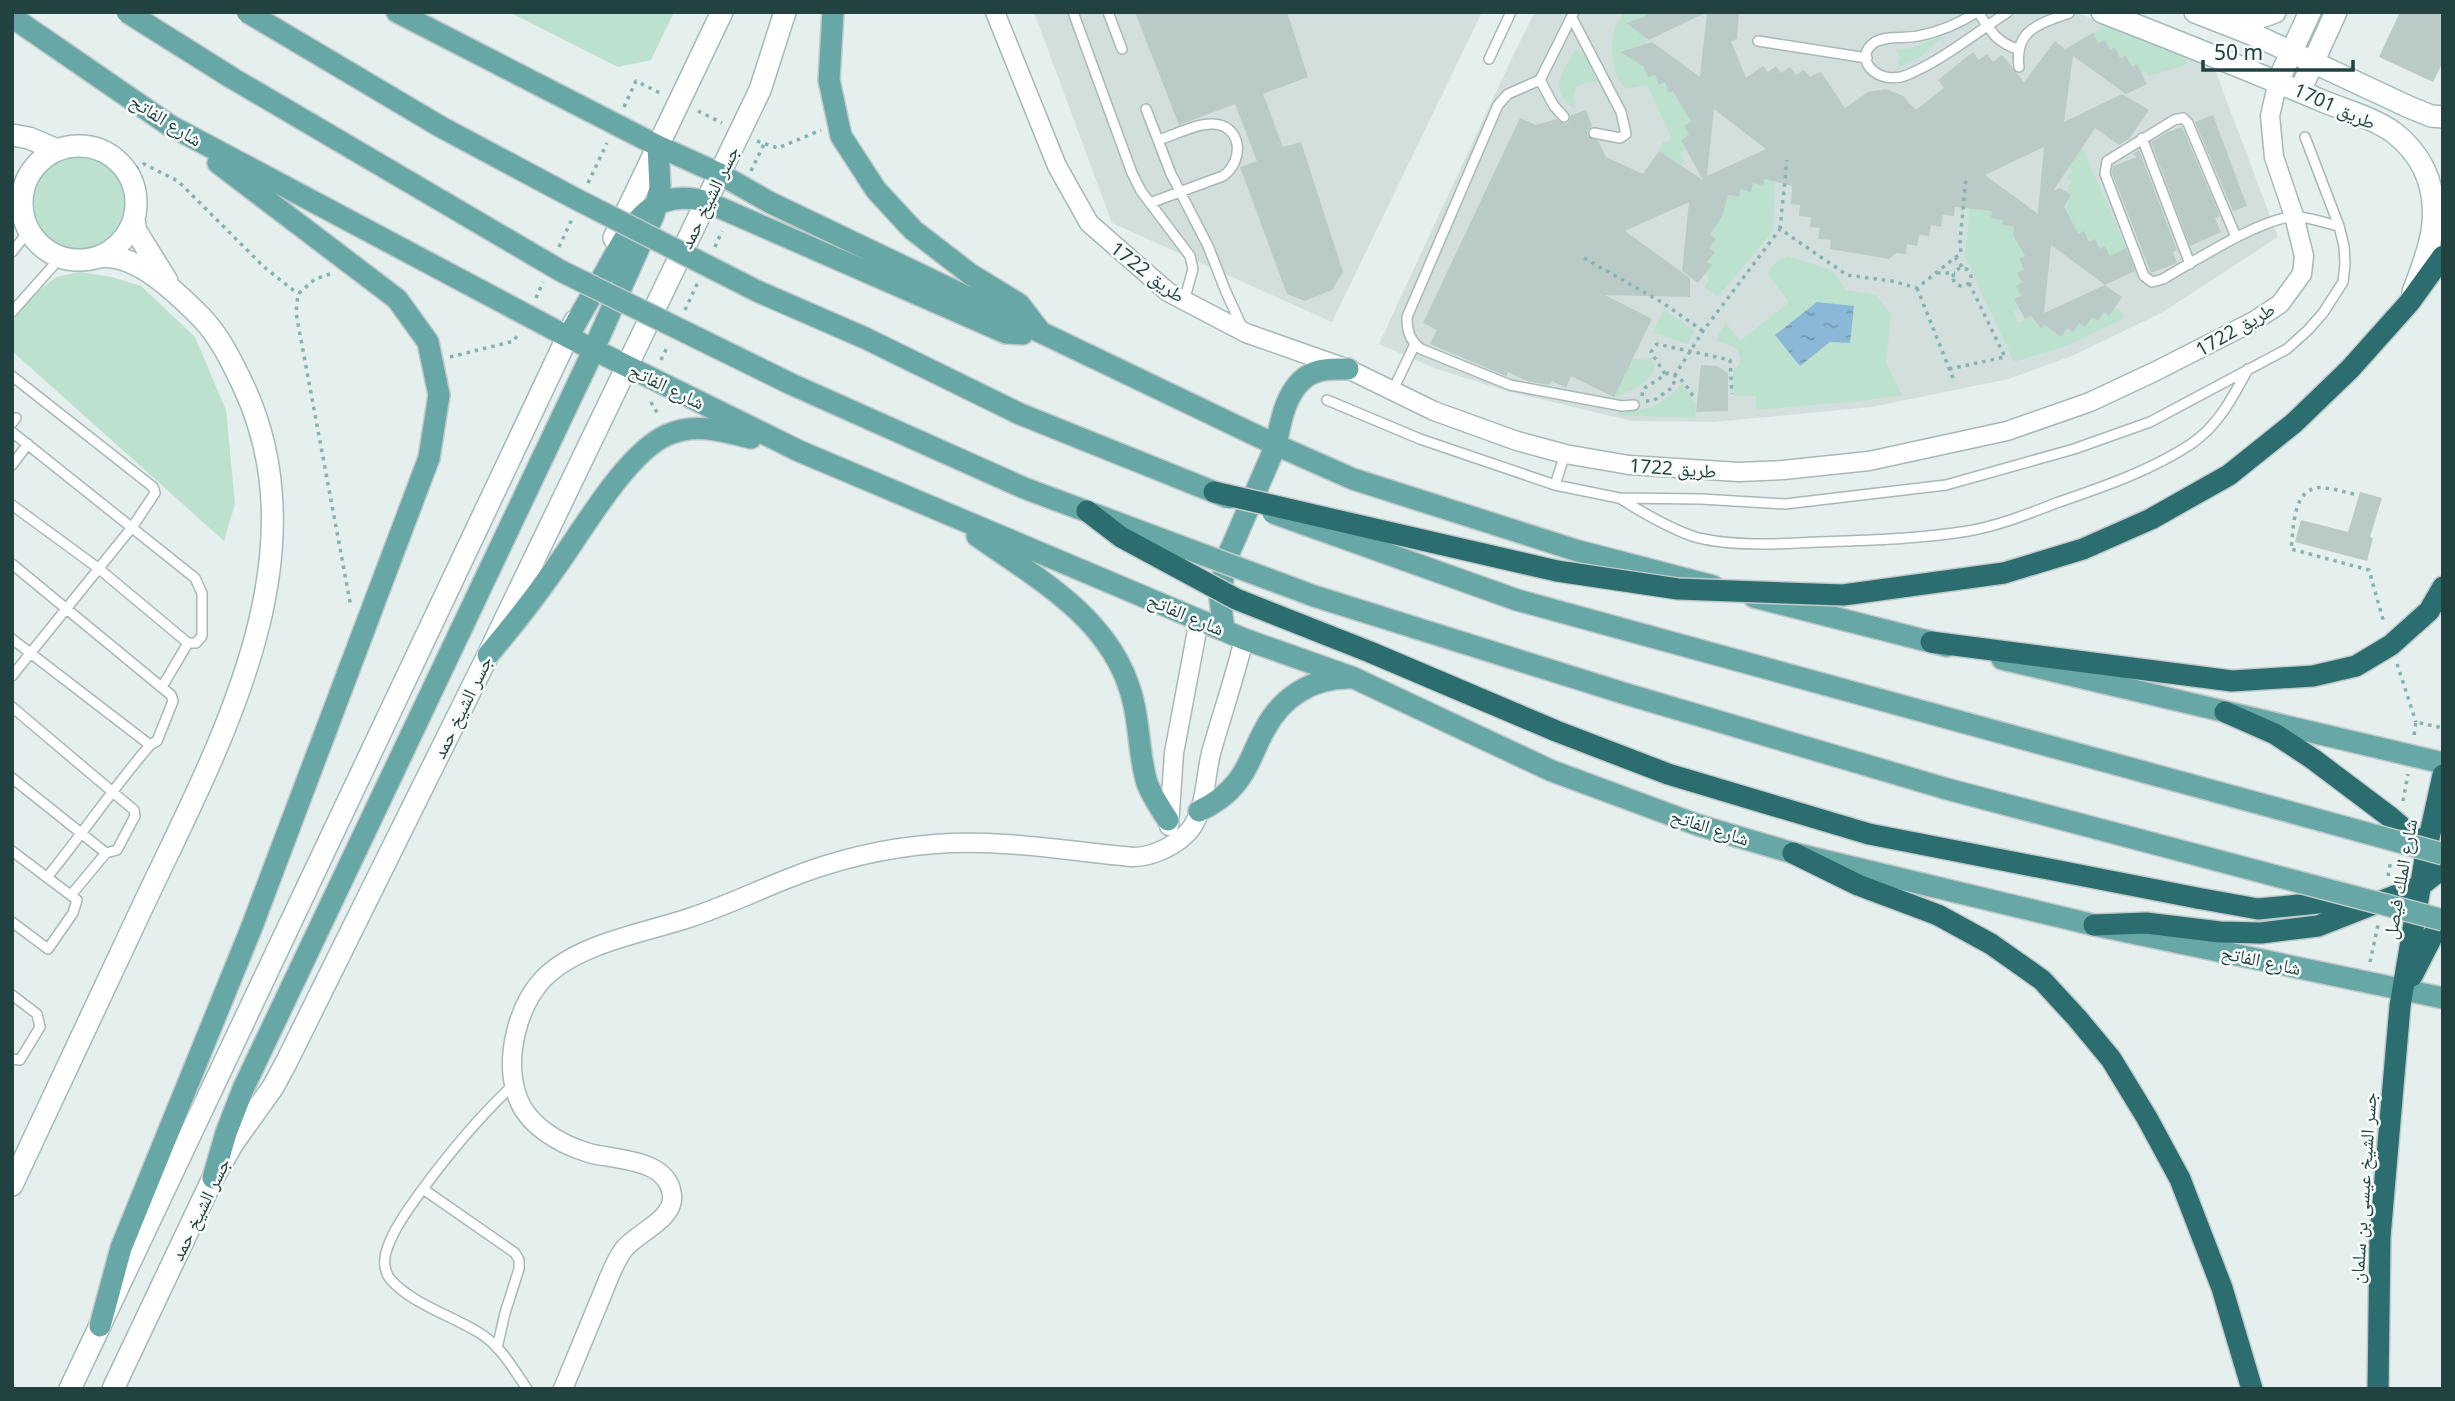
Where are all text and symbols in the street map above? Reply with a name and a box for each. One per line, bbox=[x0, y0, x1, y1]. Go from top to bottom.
scale bar bbox=[2203, 28, 2354, 72]
text: 50 m bbox=[2214, 38, 2263, 66]
street label: طريق 1701 bbox=[2290, 76, 2380, 136]
street label: شارع الفاتح bbox=[125, 88, 207, 152]
street label: جسر الشيخ حمد bbox=[673, 141, 745, 253]
street label: طريق 1722 bbox=[1105, 235, 1191, 309]
street label: طريق 1722 bbox=[2191, 296, 2279, 362]
street label: شارع الفاتح bbox=[625, 357, 709, 415]
street label: طريق 1722 bbox=[1629, 452, 1717, 484]
street label: شارع الفاتح bbox=[1144, 586, 1228, 642]
street label: جسر الشيخ حمد bbox=[426, 651, 498, 763]
street label: شارع الفاتح bbox=[1667, 802, 1753, 852]
street label: شارع الملك فيصل bbox=[2377, 817, 2423, 941]
street label: شارع الفاتح bbox=[2219, 939, 2303, 981]
street label: جسر الشيخ عيسى بن سلمان bbox=[2343, 1091, 2383, 1285]
street label: جسر الشيخ حمد bbox=[164, 1153, 236, 1265]

